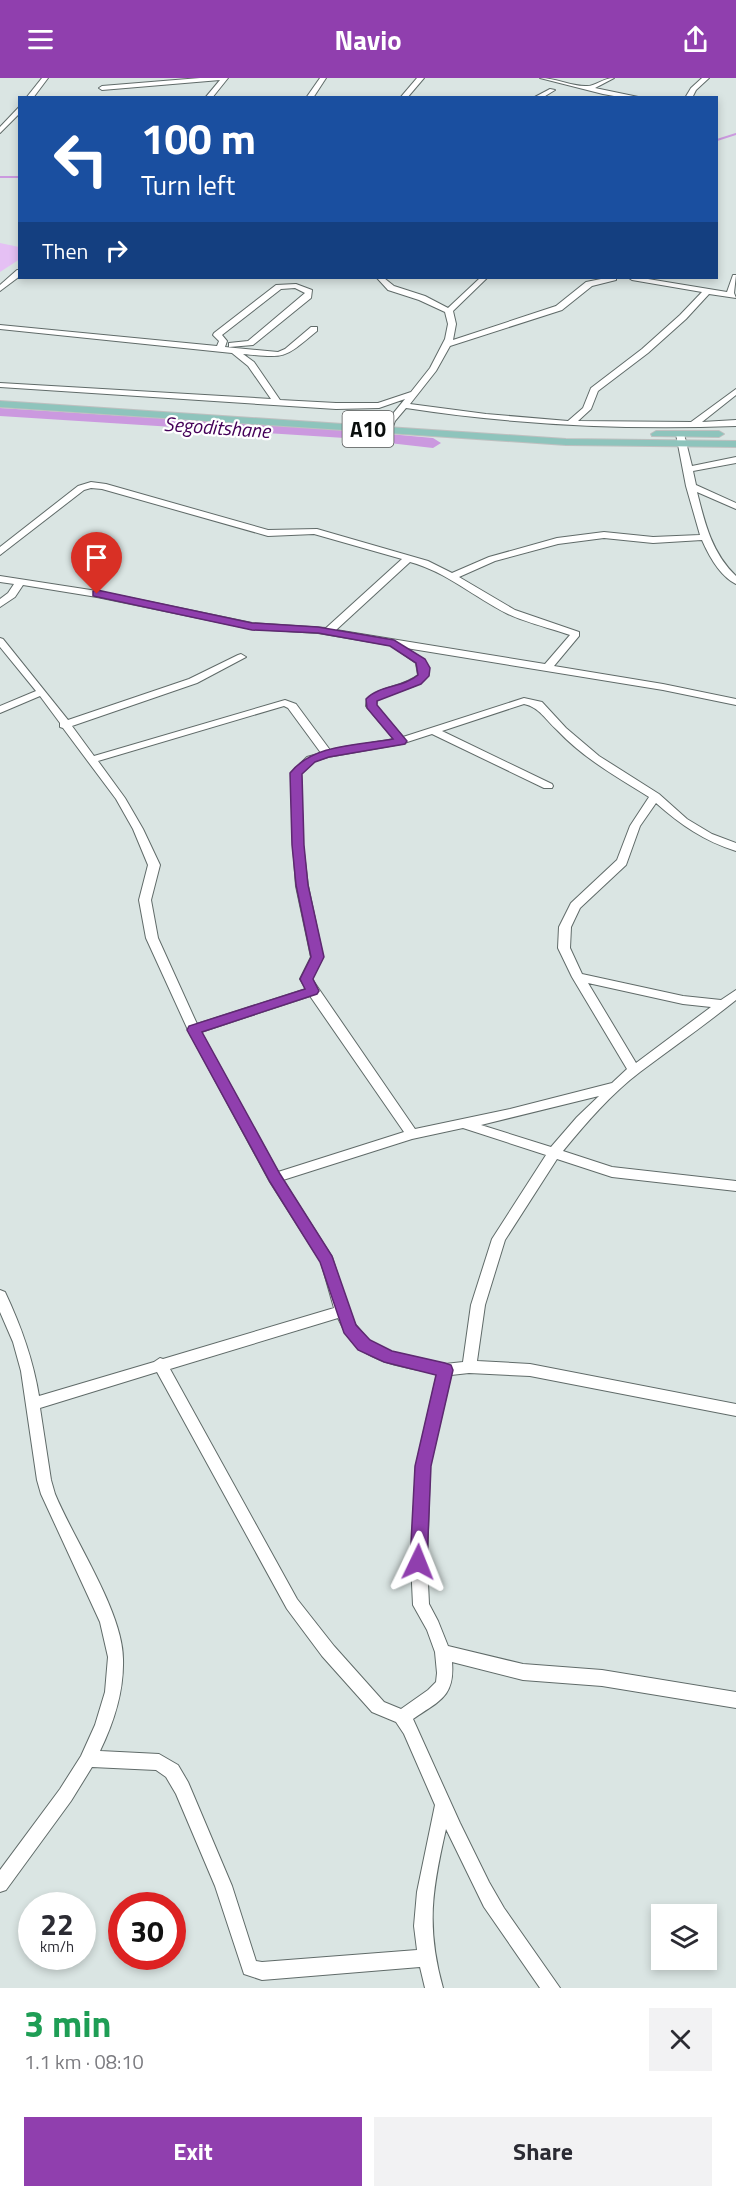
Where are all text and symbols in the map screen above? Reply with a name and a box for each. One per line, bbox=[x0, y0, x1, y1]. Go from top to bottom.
text: Navio bbox=[334, 19, 402, 60]
icon: menu bbox=[24, 23, 57, 56]
icon: share bbox=[679, 23, 712, 56]
text: 100 m bbox=[141, 106, 256, 170]
icon: left bbox=[42, 120, 120, 198]
text: Turn left bbox=[141, 164, 235, 205]
text: Then bbox=[42, 234, 88, 268]
icon: right bbox=[100, 234, 133, 267]
water label: Segoditshane bbox=[163, 408, 273, 446]
road number: A10 bbox=[342, 411, 394, 447]
pin bbox=[71, 532, 122, 594]
icon: arrive bbox=[80, 541, 113, 574]
position arrow bbox=[386, 1530, 450, 1594]
speed limit sign: 30 bbox=[108, 1892, 186, 1970]
text: 22 bbox=[40, 1901, 74, 1947]
map controls bbox=[651, 1904, 717, 1970]
button: layers bbox=[651, 1904, 717, 1970]
text: km/h bbox=[40, 1935, 74, 1958]
text: 3 min bbox=[24, 1996, 111, 2051]
button: close bbox=[649, 2008, 712, 2071]
text: 1.1 km · 08:10 bbox=[24, 2046, 144, 2077]
button: Exit bbox=[24, 2117, 362, 2186]
button: Share bbox=[374, 2117, 712, 2186]

